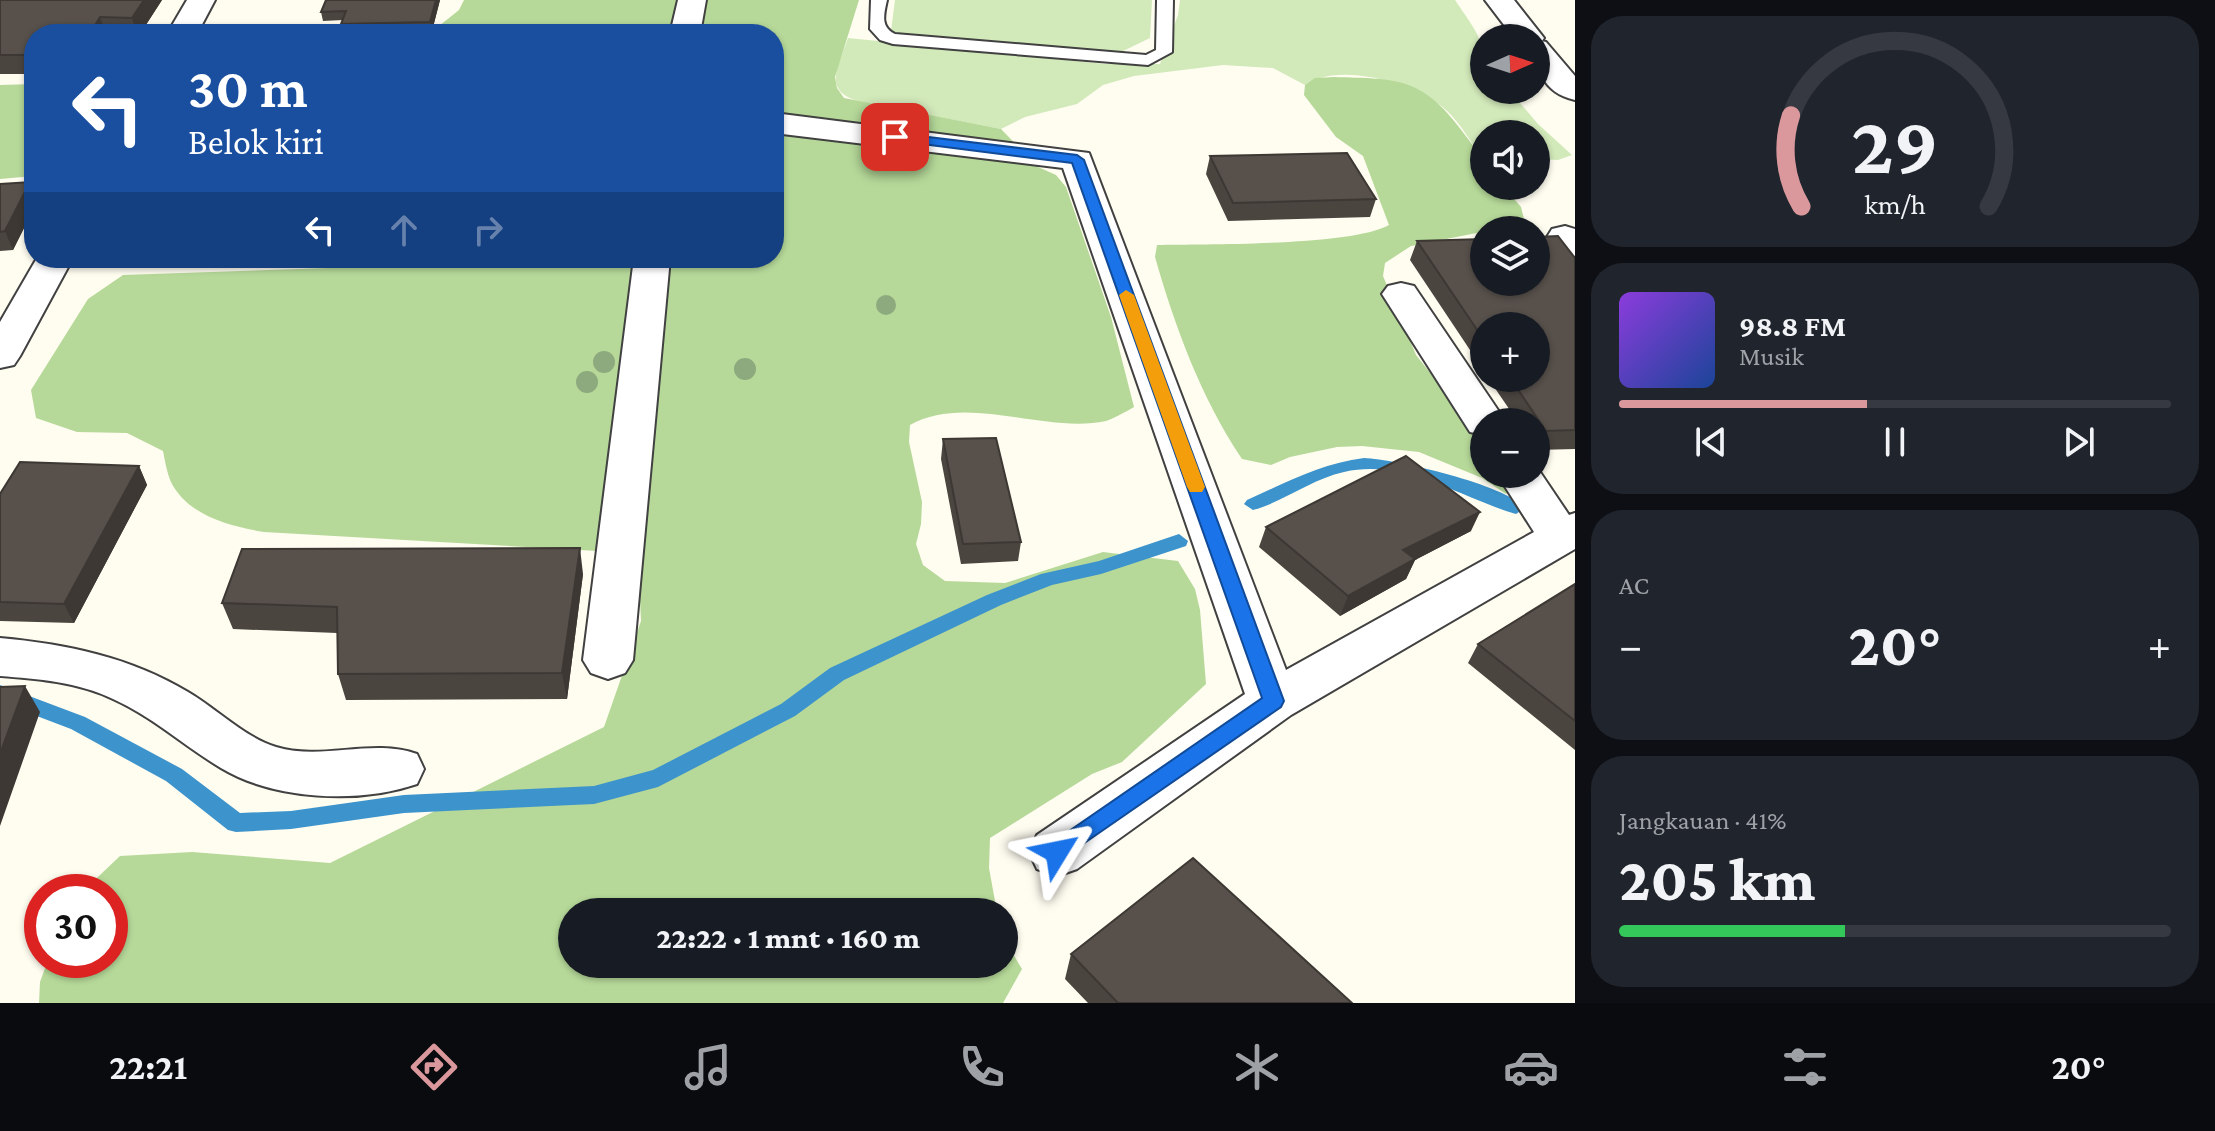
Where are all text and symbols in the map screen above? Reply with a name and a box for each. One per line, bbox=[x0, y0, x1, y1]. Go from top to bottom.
north arrow bbox=[1470, 24, 1550, 104]
map controls bbox=[1470, 24, 1550, 488]
icon: left bbox=[56, 56, 160, 160]
text: 30 m bbox=[188, 57, 308, 119]
text: 29 bbox=[1851, 98, 1939, 191]
pin bbox=[861, 103, 929, 171]
icon: arrive bbox=[873, 115, 917, 159]
button: sound bbox=[1470, 120, 1550, 200]
text: Belok kiri bbox=[188, 122, 324, 162]
text: km/h bbox=[1864, 189, 1926, 221]
icon: left bbox=[298, 208, 342, 252]
icon: ahead bbox=[382, 208, 426, 252]
icon: right bbox=[466, 208, 510, 252]
button: layers bbox=[1470, 216, 1550, 296]
text: 98.8 FM bbox=[1739, 309, 1846, 342]
button: + bbox=[1470, 312, 1550, 392]
text: Musik bbox=[1739, 342, 1804, 371]
button: − bbox=[1470, 408, 1550, 488]
icon: previous bbox=[1689, 420, 1733, 464]
icon: pause bbox=[1873, 420, 1917, 464]
icon: next bbox=[2057, 420, 2101, 464]
text: AC bbox=[1619, 571, 1649, 600]
text: 20° bbox=[1848, 611, 1942, 678]
text: − bbox=[1619, 621, 1642, 669]
text: + bbox=[2148, 621, 2171, 669]
text: Jangkauan · 41% bbox=[1619, 806, 1786, 835]
position arrow bbox=[1015, 810, 1099, 894]
text: 205 km bbox=[1619, 846, 1815, 913]
speed limit sign: 30 bbox=[24, 874, 128, 978]
text: 22:22 · 1 mnt · 160 m bbox=[656, 921, 920, 954]
icon: directions bbox=[406, 1039, 462, 1095]
icon: music bbox=[680, 1039, 736, 1095]
icon: phone bbox=[954, 1039, 1010, 1095]
icon: climate bbox=[1229, 1039, 1285, 1095]
icon: car bbox=[1503, 1039, 1559, 1095]
icon: filters bbox=[1777, 1039, 1833, 1095]
text: 22:21 bbox=[109, 1047, 187, 1087]
text: 20° bbox=[2052, 1047, 2106, 1087]

